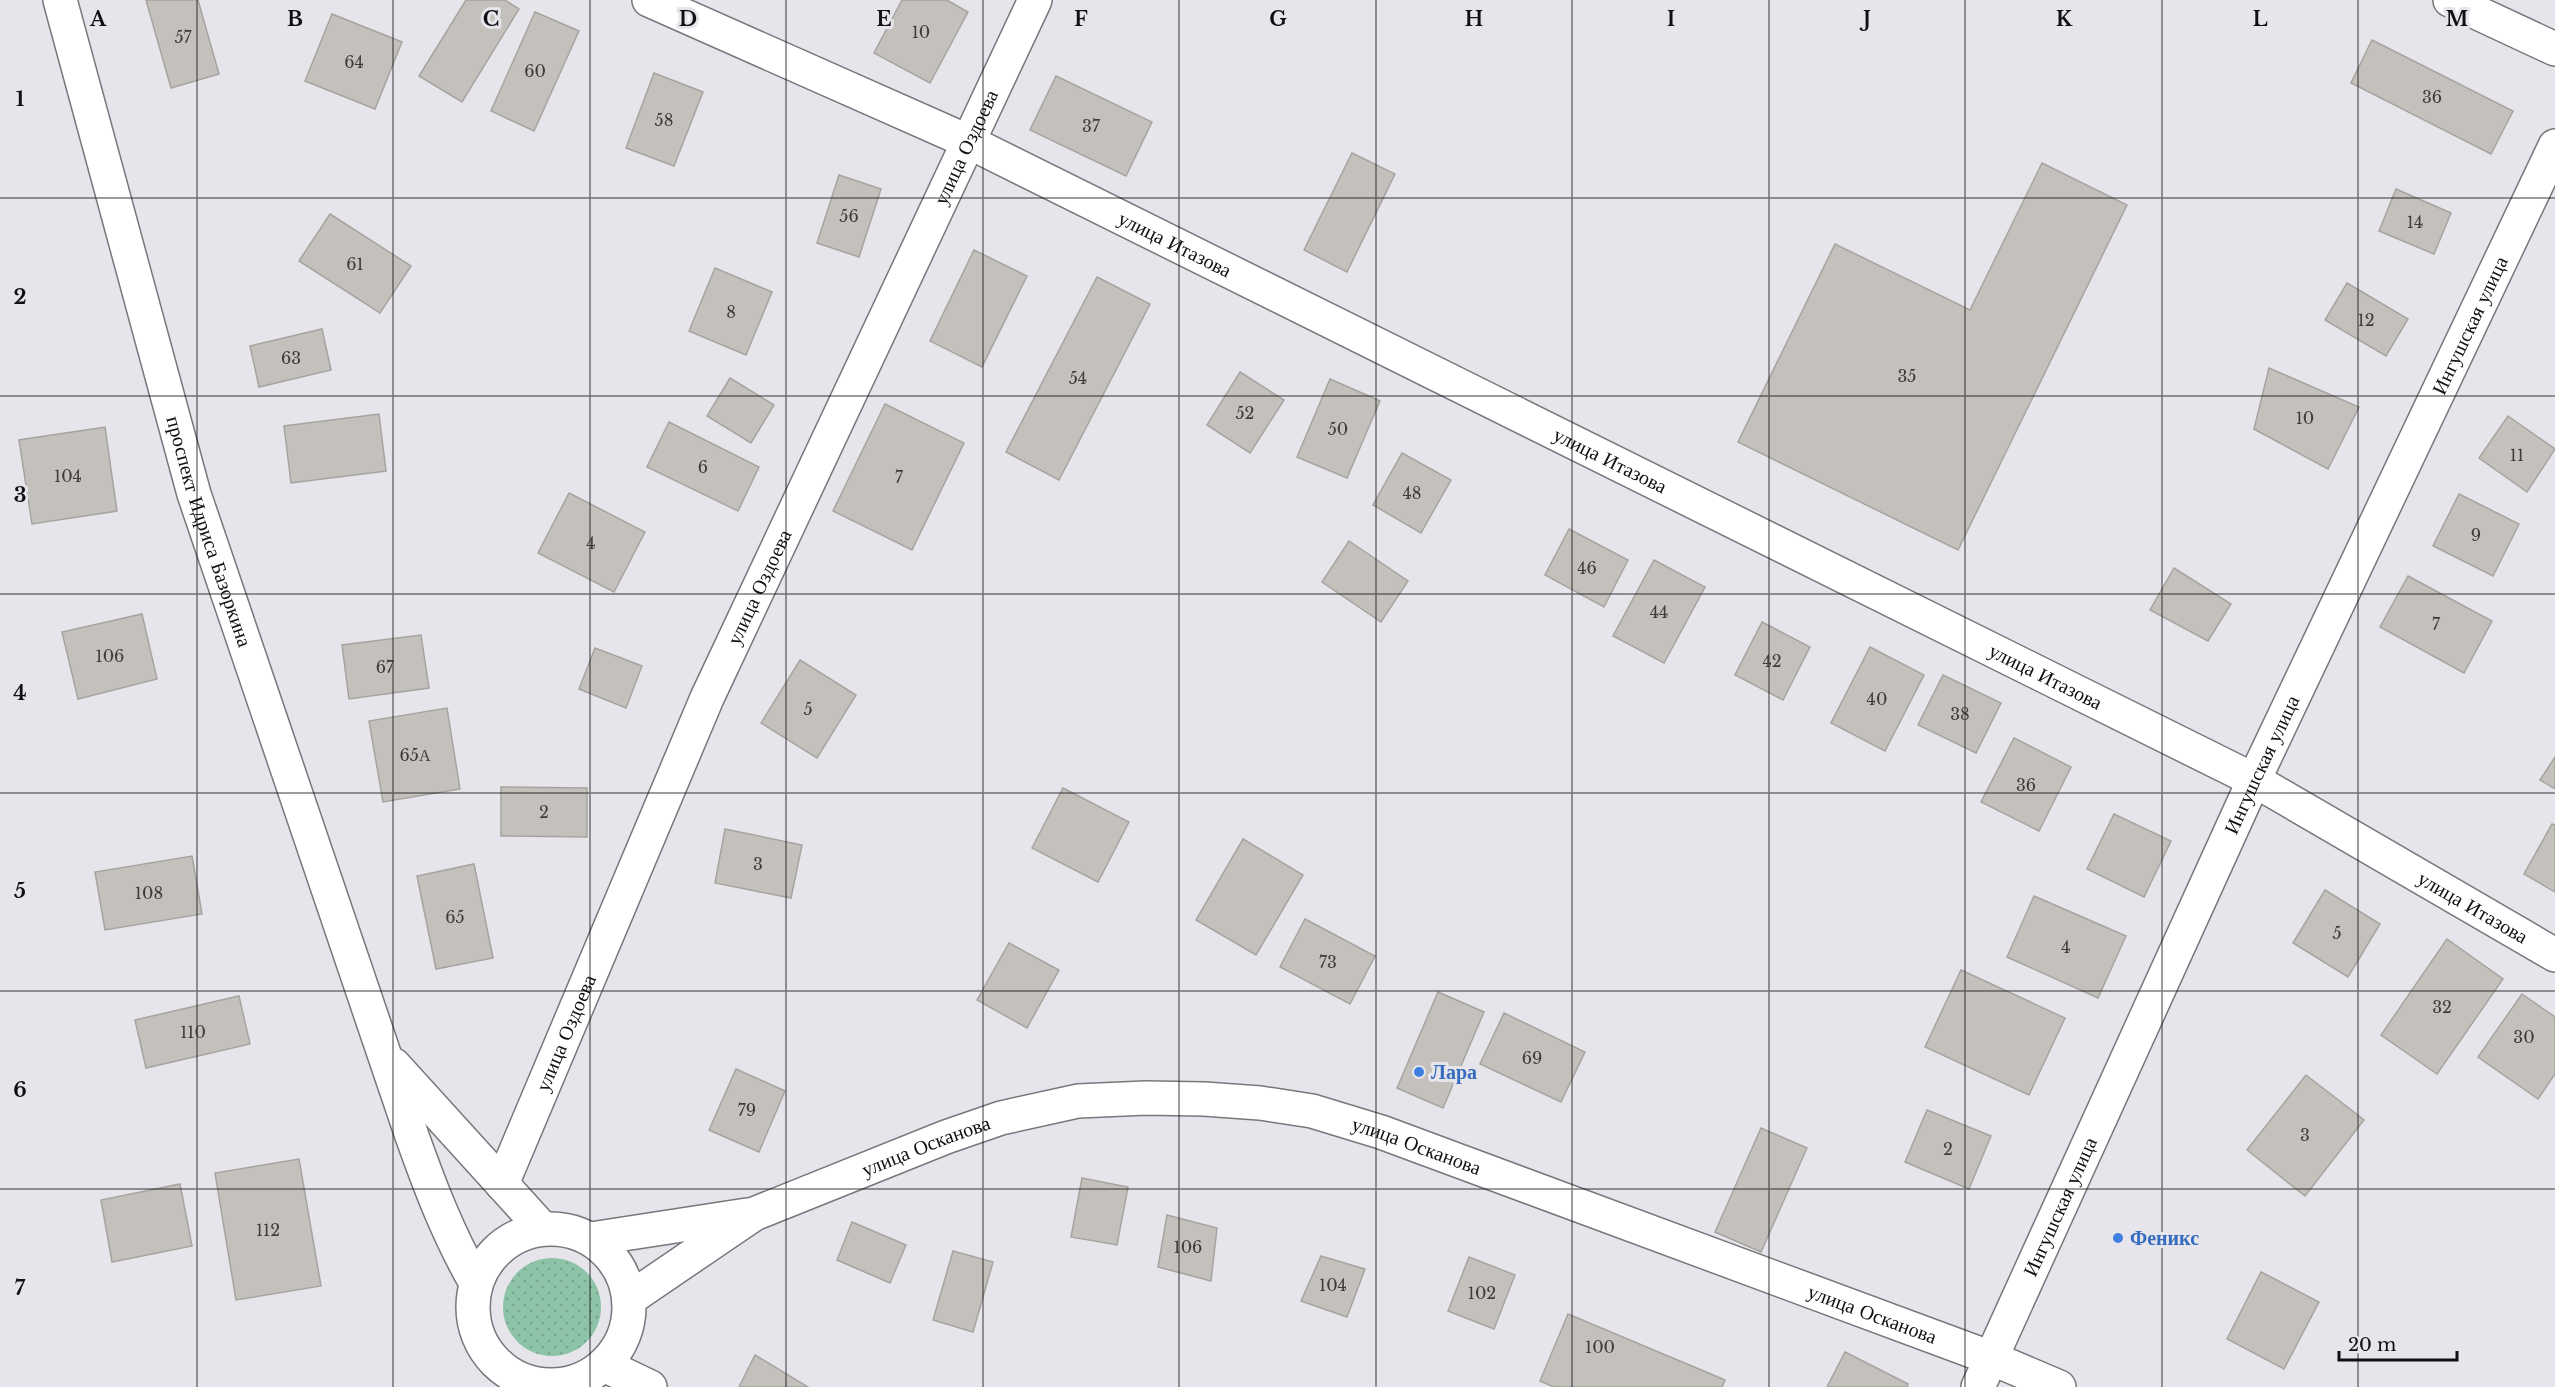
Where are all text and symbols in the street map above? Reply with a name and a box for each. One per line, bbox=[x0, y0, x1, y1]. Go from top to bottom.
text: A bbox=[89, 7, 107, 31]
text: B bbox=[287, 7, 303, 31]
text: C bbox=[483, 7, 499, 31]
text: D bbox=[679, 7, 697, 31]
text: E bbox=[876, 7, 892, 31]
text: F bbox=[1074, 7, 1088, 31]
text: G bbox=[1269, 7, 1287, 31]
text: H bbox=[1465, 7, 1484, 31]
text: I bbox=[1667, 7, 1675, 31]
text: J bbox=[1859, 7, 1871, 31]
text: K bbox=[2056, 7, 2073, 31]
text: L bbox=[2252, 7, 2268, 31]
text: M bbox=[2446, 7, 2469, 31]
house number: 10 bbox=[912, 22, 930, 42]
house number: 57 bbox=[174, 27, 193, 47]
house number: 64 bbox=[344, 52, 364, 72]
house number: 60 bbox=[524, 61, 546, 81]
street label: улица Оздоева bbox=[928, 86, 1003, 209]
text: 1 bbox=[16, 87, 25, 111]
house number: 36 bbox=[2422, 87, 2442, 107]
house number: 58 bbox=[655, 110, 673, 130]
house number: 37 bbox=[1082, 116, 1101, 136]
house number: 56 bbox=[839, 206, 859, 226]
street label: улица Итазова bbox=[1114, 206, 1236, 282]
house number: 14 bbox=[2407, 212, 2423, 232]
street label: Ингушская улица bbox=[2427, 252, 2513, 398]
house number: 61 bbox=[346, 254, 364, 274]
text: 2 bbox=[13, 285, 27, 309]
house number: 8 bbox=[726, 302, 736, 322]
house number: 12 bbox=[2358, 310, 2375, 330]
house number: 63 bbox=[281, 348, 301, 368]
house number: 35 bbox=[1898, 366, 1916, 386]
house number: 54 bbox=[1069, 368, 1087, 388]
house number: 52 bbox=[1236, 403, 1254, 423]
house number: 10 bbox=[2296, 408, 2314, 428]
street label: проспект Идриса Базоркина bbox=[161, 413, 257, 650]
house number: 50 bbox=[1328, 419, 1348, 439]
street label: улица Итазова bbox=[1550, 422, 1671, 499]
house number: 11 bbox=[2510, 445, 2524, 465]
house number: 6 bbox=[698, 457, 708, 477]
house number: 104 bbox=[54, 466, 82, 486]
house number: 7 bbox=[895, 467, 904, 487]
text: 3 bbox=[14, 483, 26, 507]
house number: 48 bbox=[1402, 483, 1422, 503]
house number: 9 bbox=[2471, 525, 2481, 545]
street label: улица Оздоева bbox=[722, 526, 797, 649]
house number: 4 bbox=[586, 533, 596, 553]
house number: 46 bbox=[1577, 558, 1597, 578]
house number: 44 bbox=[1650, 602, 1668, 622]
house number: 7 bbox=[2432, 614, 2441, 634]
street label: улица Итазова bbox=[1985, 638, 2106, 715]
house number: 106 bbox=[96, 646, 124, 666]
house number: 42 bbox=[1762, 651, 1782, 671]
house number: 67 bbox=[376, 657, 395, 677]
text: 4 bbox=[13, 681, 27, 705]
house number: 40 bbox=[1867, 689, 1887, 709]
street label: Ингушская улица bbox=[2219, 691, 2304, 838]
house number: 5 bbox=[803, 699, 813, 719]
house number: 38 bbox=[1950, 704, 1970, 724]
house number: 65А bbox=[400, 745, 431, 765]
house number: 36 bbox=[2016, 775, 2036, 795]
house number: 2 bbox=[539, 802, 549, 822]
house number: 3 bbox=[753, 854, 763, 874]
street label: улица Итазова bbox=[2414, 866, 2532, 949]
text: 5 bbox=[14, 879, 26, 903]
house number: 108 bbox=[135, 883, 163, 903]
house number: 65 bbox=[445, 907, 465, 927]
house number: 5 bbox=[2332, 923, 2342, 943]
house number: 4 bbox=[2061, 937, 2071, 957]
house number: 73 bbox=[1319, 952, 1337, 972]
street label: улица Оздоева bbox=[530, 971, 601, 1095]
house number: 32 bbox=[2432, 997, 2452, 1017]
house number: 110 bbox=[180, 1022, 206, 1042]
house number: 30 bbox=[2513, 1027, 2535, 1047]
house number: 69 bbox=[1522, 1048, 1542, 1068]
place label: Лара bbox=[1431, 1060, 1477, 1084]
marker: Лара bbox=[1412, 1065, 1426, 1079]
text: 6 bbox=[13, 1078, 27, 1102]
house number: 79 bbox=[738, 1100, 756, 1120]
street label: улица Осканова bbox=[858, 1111, 993, 1182]
street label: улица Осканова bbox=[1349, 1112, 1484, 1180]
house number: 3 bbox=[2300, 1125, 2310, 1145]
street label: Ингушская улица bbox=[2018, 1133, 2102, 1280]
house number: 2 bbox=[1943, 1139, 1953, 1159]
house number: 112 bbox=[256, 1220, 280, 1240]
place label: Феникс bbox=[2130, 1226, 2199, 1250]
marker: Феникс bbox=[2111, 1231, 2125, 1245]
house number: 106 bbox=[1174, 1237, 1202, 1257]
house number: 104 bbox=[1319, 1275, 1347, 1295]
text: 7 bbox=[15, 1276, 26, 1300]
street label: улица Осканова bbox=[1805, 1279, 1940, 1349]
house number: 102 bbox=[1468, 1283, 1496, 1303]
scale bar bbox=[2339, 1324, 2458, 1362]
text: 20 m bbox=[2348, 1334, 2396, 1356]
house number: 100 bbox=[1585, 1337, 1615, 1357]

